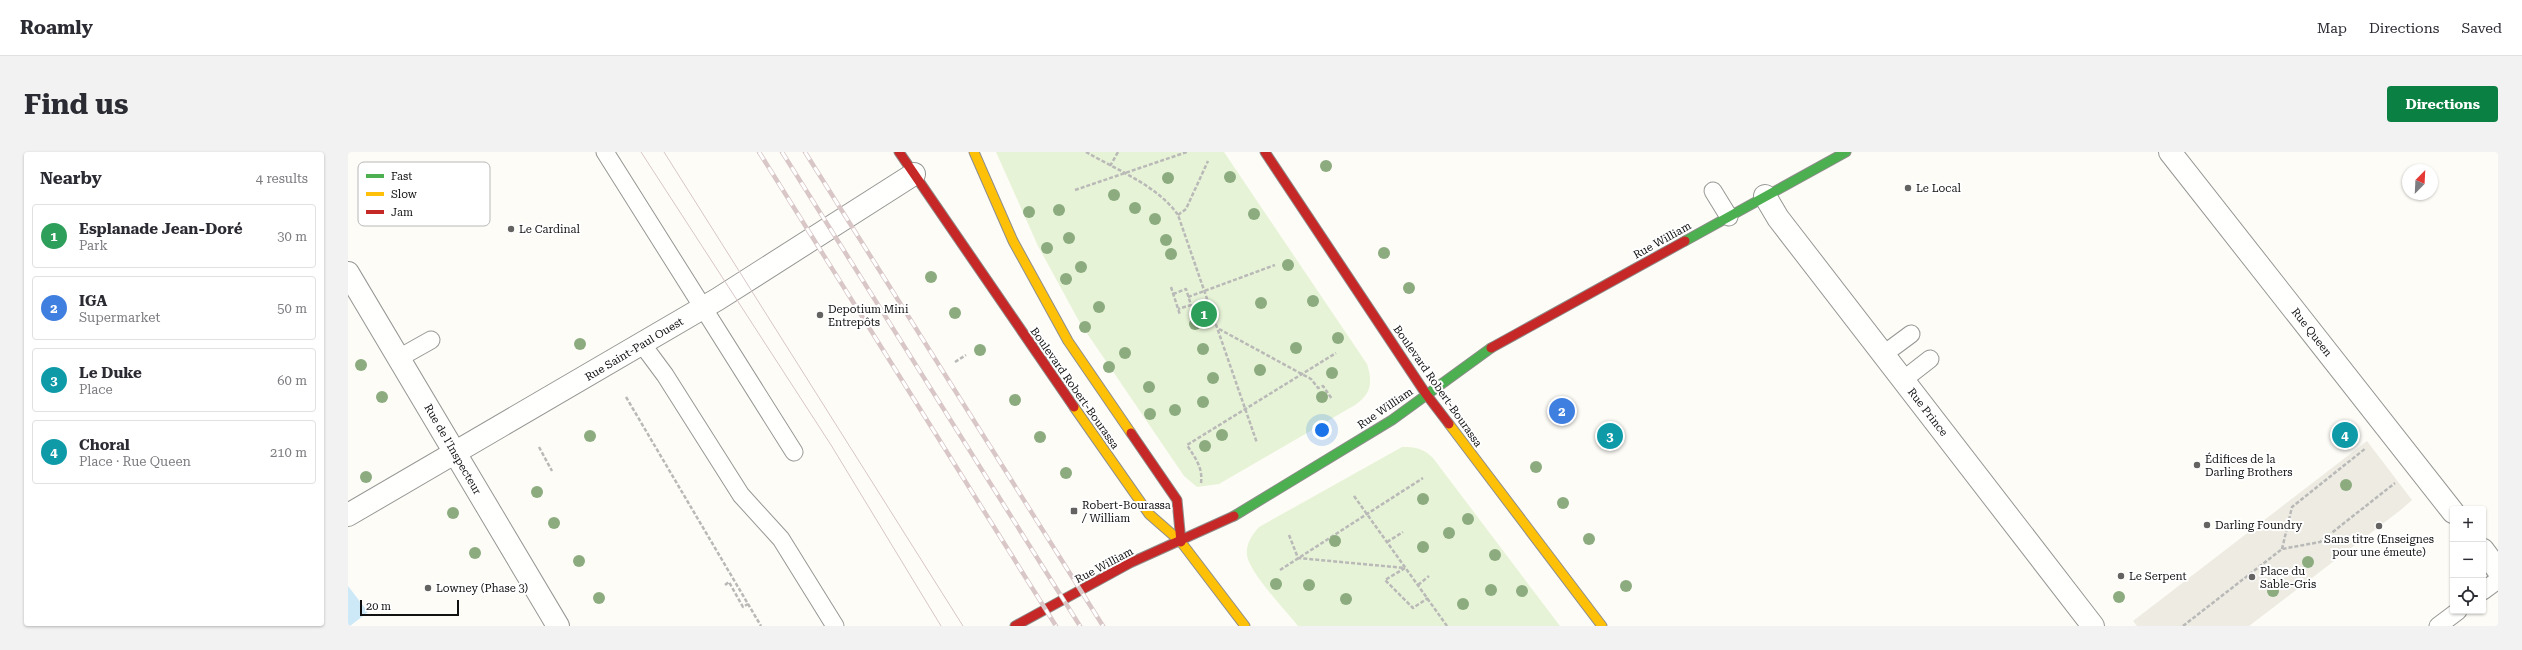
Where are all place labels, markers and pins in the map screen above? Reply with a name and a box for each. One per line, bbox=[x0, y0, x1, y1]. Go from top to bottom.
place label: Le Local bbox=[1916, 182, 1961, 195]
marker: Le Local bbox=[1903, 183, 1913, 193]
place label: Le Cardinal bbox=[519, 223, 581, 236]
marker: Le Cardinal bbox=[506, 224, 516, 234]
pin: 1 bbox=[1191, 299, 1217, 329]
place label: Depotium Mini Entrepôts bbox=[828, 303, 909, 329]
marker: Depotium Mini Entrepôts bbox=[815, 310, 825, 320]
pin: 2 bbox=[1549, 396, 1575, 426]
pin: 4 bbox=[2332, 420, 2358, 450]
pin: 3 bbox=[1597, 421, 1623, 451]
place label: Édifices de la Darling Brothers bbox=[2205, 452, 2293, 479]
marker: Édifices de la Darling Brothers bbox=[2192, 460, 2202, 470]
place label: Robert-Bourassa / William bbox=[1081, 499, 1171, 525]
marker: Robert-Bourassa / William bbox=[1069, 506, 1079, 516]
place label: Darling Foundry bbox=[2215, 519, 2303, 532]
marker: Darling Foundry bbox=[2202, 520, 2212, 530]
marker: Sans titre (Enseignes pour une émeute) bbox=[2374, 521, 2384, 531]
place label: Sans titre (Enseignes pour une émeute) bbox=[2324, 533, 2434, 559]
place label: Place du Sable-Gris bbox=[2260, 565, 2316, 591]
place label: Le Serpent bbox=[2129, 570, 2187, 583]
marker: Le Serpent bbox=[2116, 571, 2126, 581]
marker: Place du Sable-Gris bbox=[2247, 572, 2257, 582]
place label: Lowney (Phase 3) bbox=[436, 582, 529, 595]
marker: Lowney (Phase 3) bbox=[423, 583, 433, 593]

